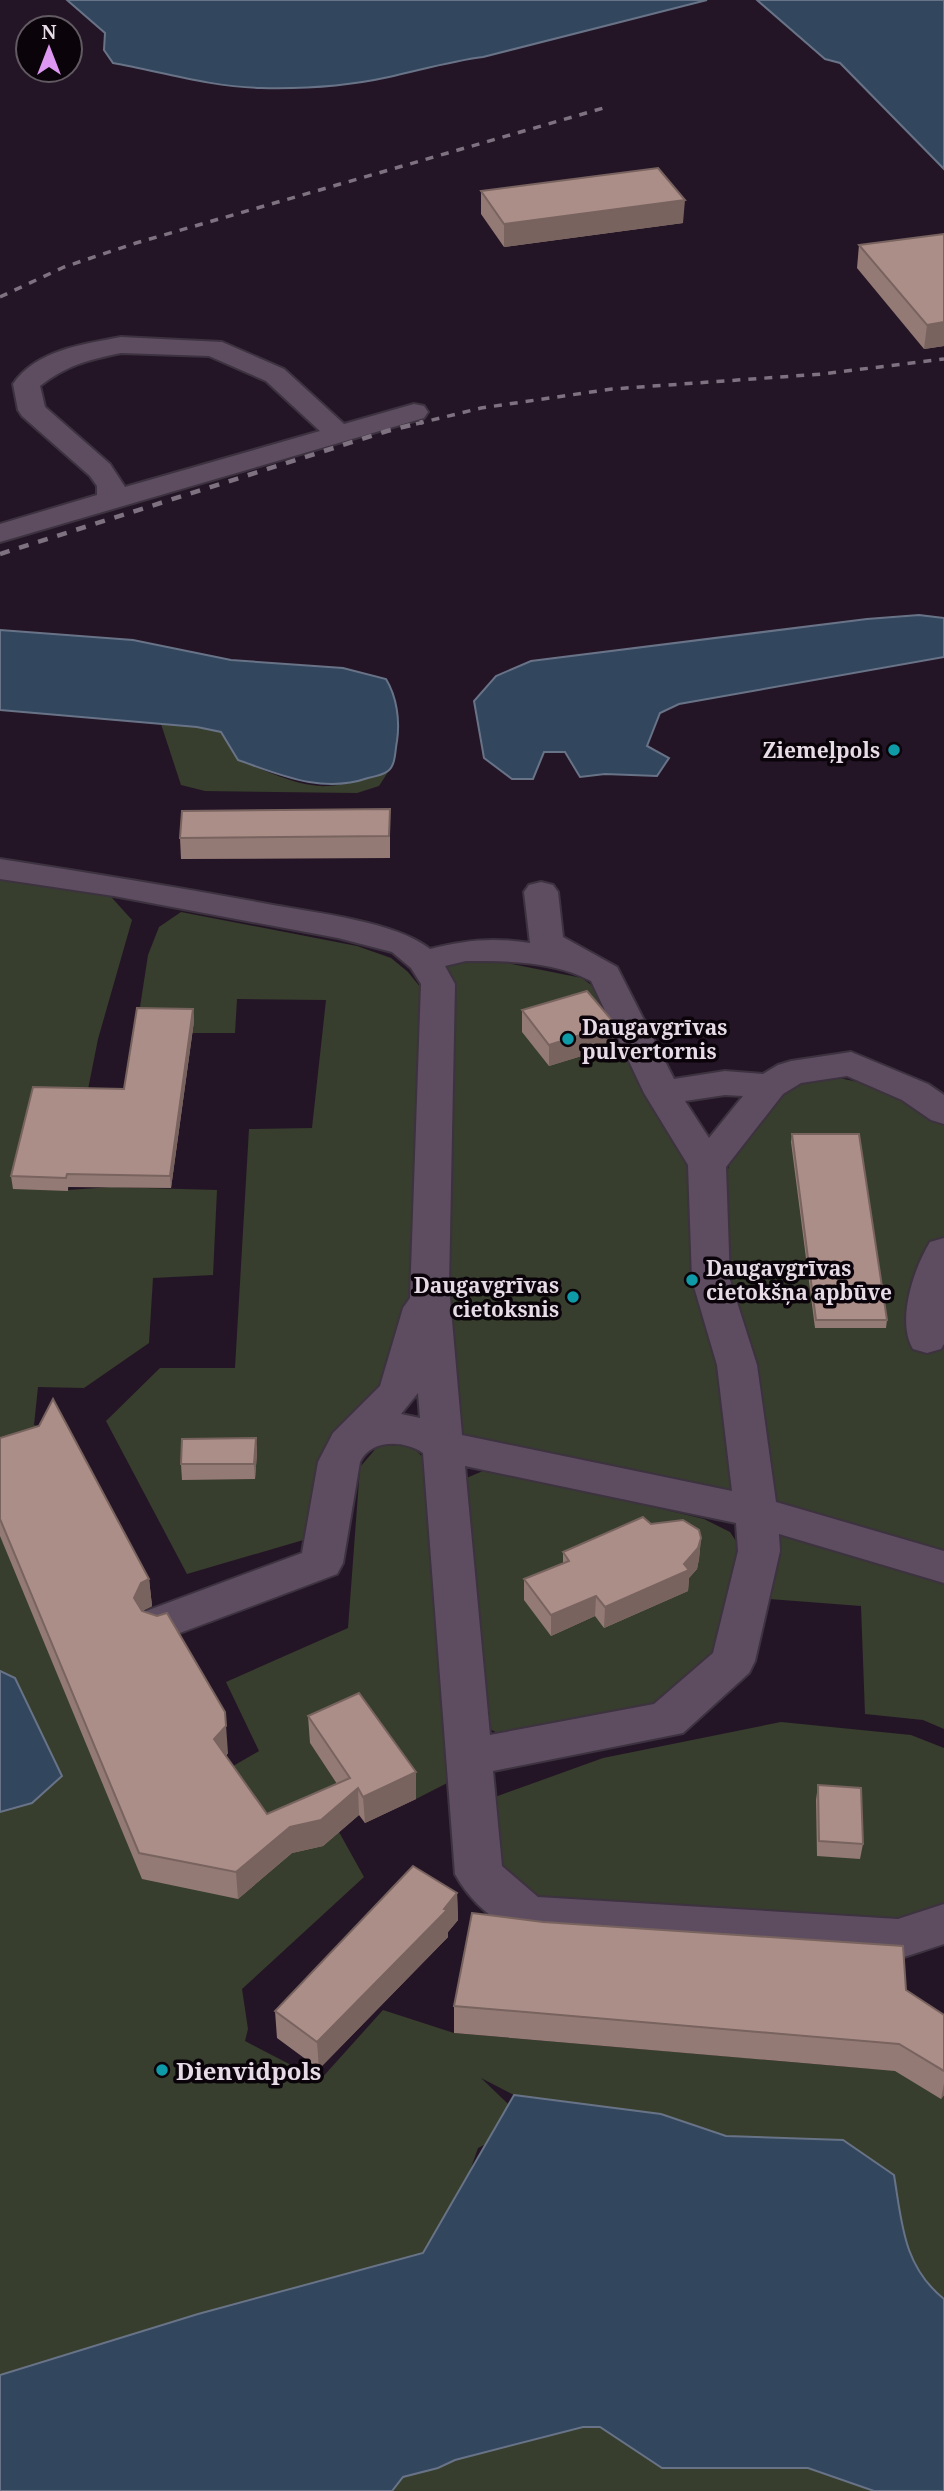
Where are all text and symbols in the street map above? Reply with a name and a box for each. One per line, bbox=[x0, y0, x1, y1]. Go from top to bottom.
north arrow bbox=[14, 14, 84, 84]
text: N bbox=[42, 19, 57, 45]
place label: Ziemeļpols bbox=[763, 736, 880, 764]
marker: Ziemeļpols bbox=[886, 742, 902, 758]
place label: Daugavgrīvas pulvertornis bbox=[582, 1013, 727, 1065]
marker: Daugavgrīvas pulvertornis bbox=[560, 1031, 576, 1047]
place label: Daugavgrīvas cietokšņa apbūve bbox=[706, 1254, 892, 1306]
place label: Daugavgrīvas cietoksnis bbox=[414, 1271, 559, 1323]
marker: Daugavgrīvas cietokšņa apbūve bbox=[684, 1272, 700, 1288]
marker: Daugavgrīvas cietoksnis bbox=[565, 1289, 581, 1305]
place label: Dienvidpols bbox=[176, 2054, 321, 2087]
marker: Dienvidpols bbox=[154, 2062, 170, 2078]

